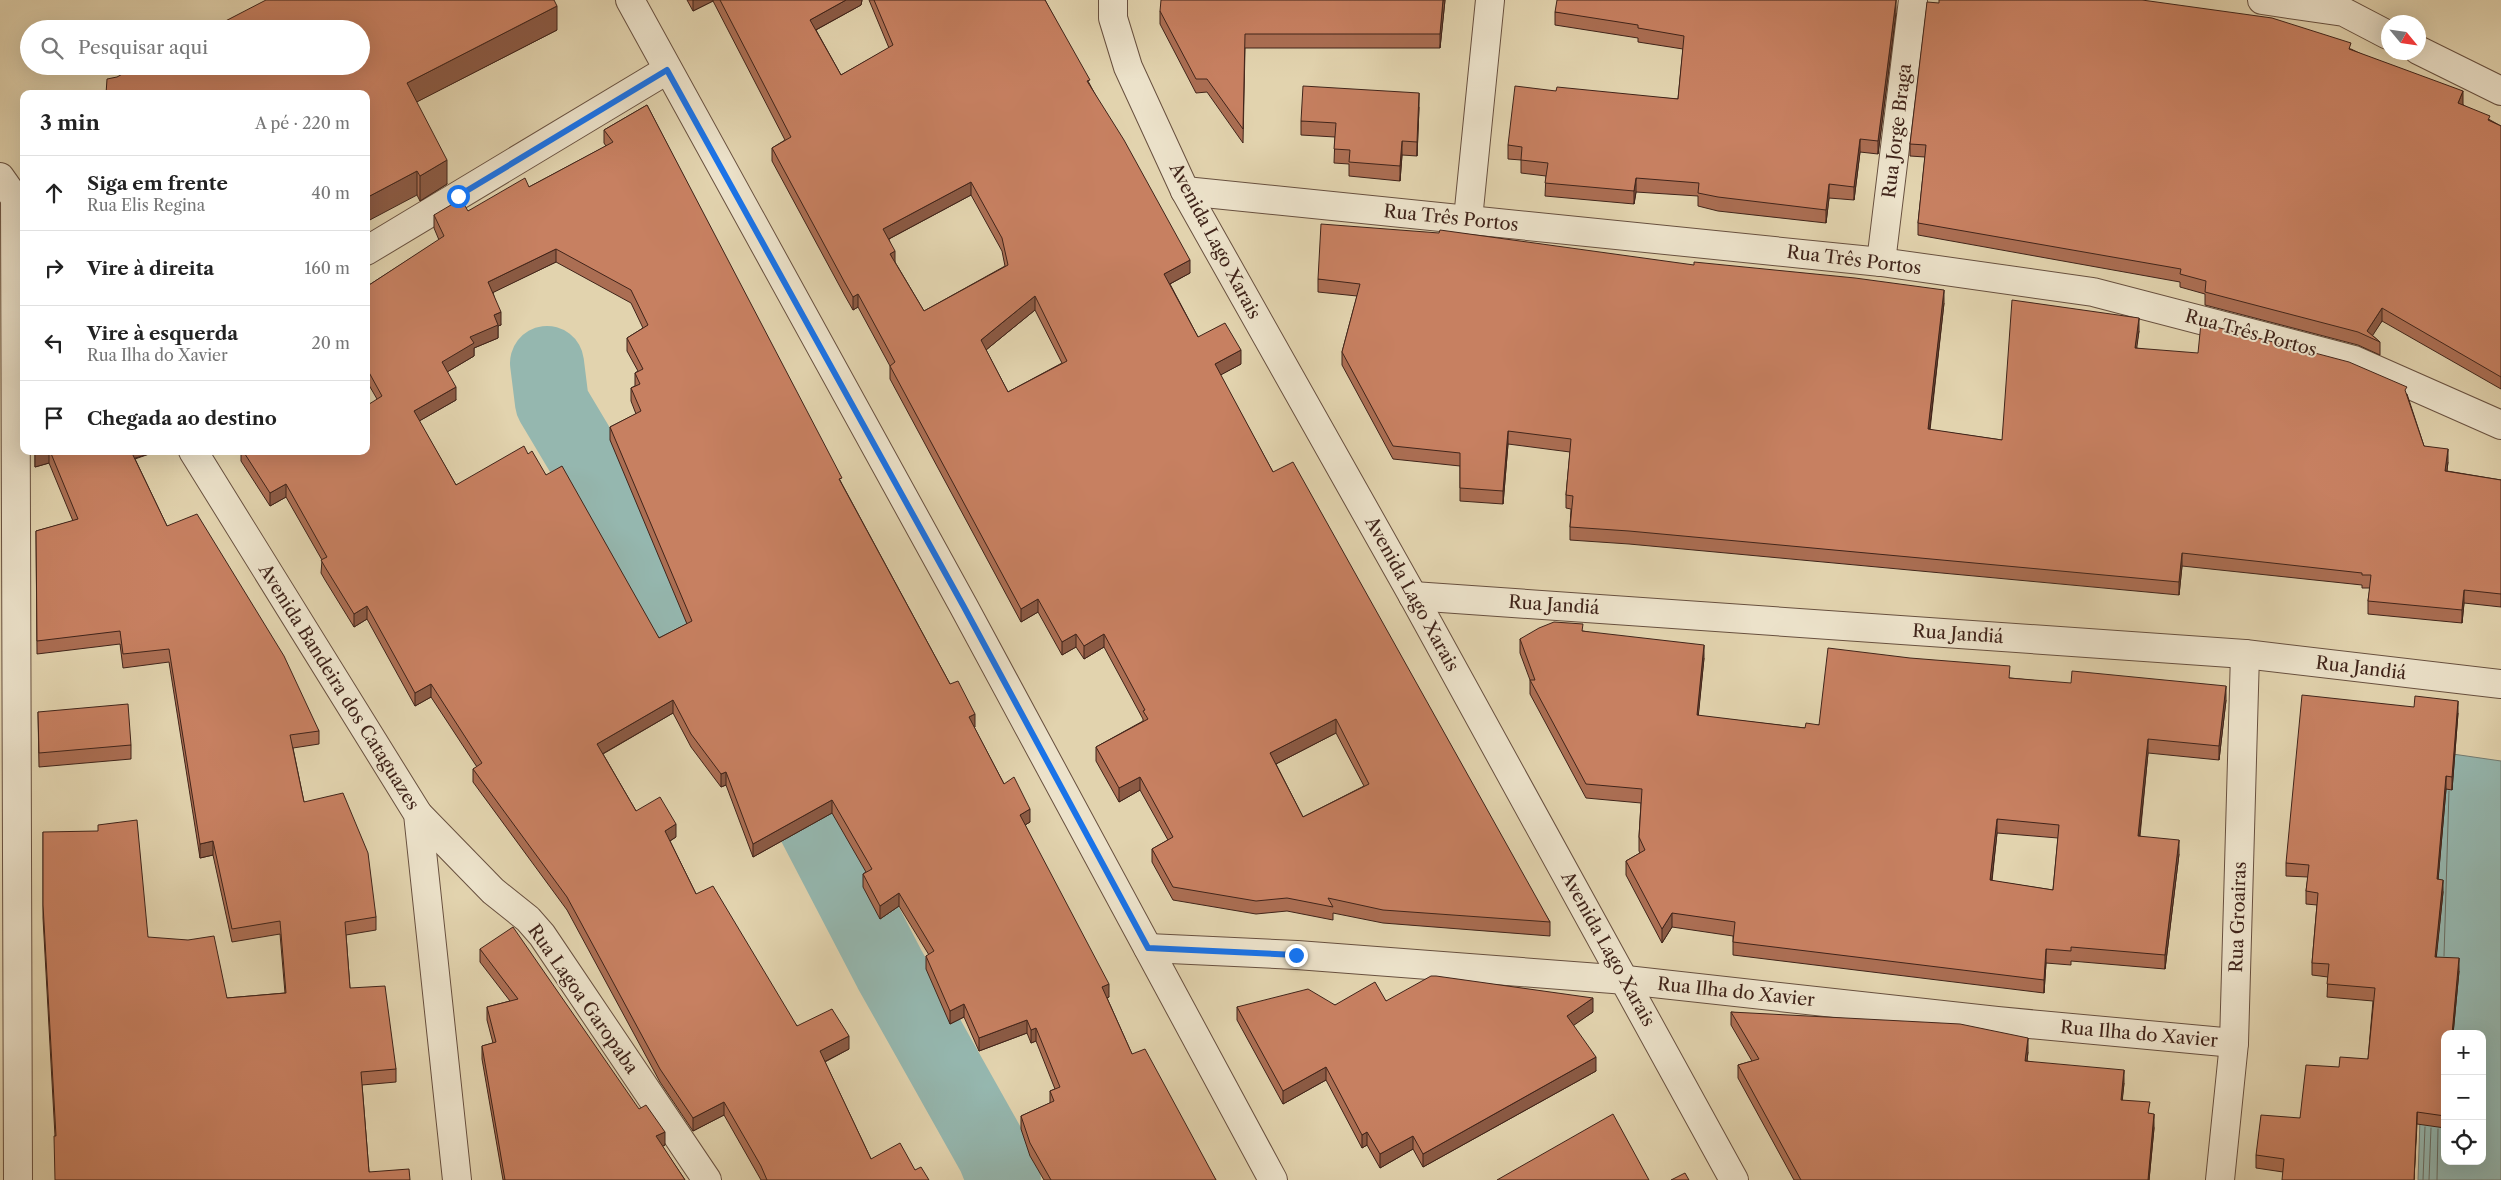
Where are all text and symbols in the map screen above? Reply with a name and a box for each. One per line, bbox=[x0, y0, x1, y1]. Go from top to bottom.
north arrow bbox=[2381, 15, 2426, 60]
search box bbox=[20, 20, 370, 75]
icon: search bbox=[38, 34, 66, 62]
text: Pesquisar aqui bbox=[78, 36, 208, 59]
street label: Rua Jorge Braga bbox=[1878, 62, 1916, 200]
text: 3 min bbox=[40, 110, 100, 135]
text: A pé · 220 m bbox=[255, 113, 350, 133]
street label: Avenida Lago Xarais bbox=[1164, 158, 1265, 323]
text: Siga em frente bbox=[87, 172, 228, 195]
icon: ahead bbox=[40, 179, 68, 207]
text: 40 m bbox=[311, 183, 350, 203]
route start bbox=[447, 185, 470, 208]
text: Rua Elis Regina bbox=[87, 195, 205, 215]
street label: Rua Três Portos bbox=[1382, 200, 1520, 236]
street label: Rua Três Portos bbox=[1785, 241, 1923, 279]
icon: right bbox=[40, 254, 68, 282]
text: Vire à direita bbox=[87, 257, 214, 280]
text: 160 m bbox=[305, 258, 350, 278]
street label: Rua Três Portos bbox=[2183, 305, 2319, 361]
text: Vire à esquerda bbox=[87, 322, 238, 345]
icon: left bbox=[40, 329, 68, 357]
text: 20 m bbox=[311, 333, 350, 353]
text: Rua Ilha do Xavier bbox=[87, 345, 228, 365]
icon: arrive bbox=[40, 404, 68, 432]
text: Chegada ao destino bbox=[87, 407, 277, 430]
street label: Avenida Lago Xarais bbox=[1360, 512, 1464, 675]
street label: Avenida Bandeira dos Cataguazes bbox=[253, 559, 424, 814]
street label: Rua Jandiá bbox=[1508, 591, 1601, 619]
street label: Rua Jandiá bbox=[1912, 620, 2005, 648]
street label: Rua Jandiá bbox=[2314, 652, 2408, 685]
street label: Rua Groairas bbox=[2225, 861, 2251, 973]
street label: Avenida Lago Xarais bbox=[1556, 867, 1660, 1030]
street label: Rua Lagoa Garopaba bbox=[523, 920, 643, 1078]
route end bbox=[1285, 944, 1308, 967]
street label: Rua Ilha do Xavier bbox=[1656, 973, 1816, 1011]
street label: Rua Ilha do Xavier bbox=[2059, 1016, 2219, 1052]
map controls bbox=[2441, 1030, 2486, 1165]
button: + bbox=[2441, 1030, 2486, 1075]
button: − bbox=[2441, 1075, 2486, 1120]
button: locate bbox=[2441, 1120, 2486, 1165]

